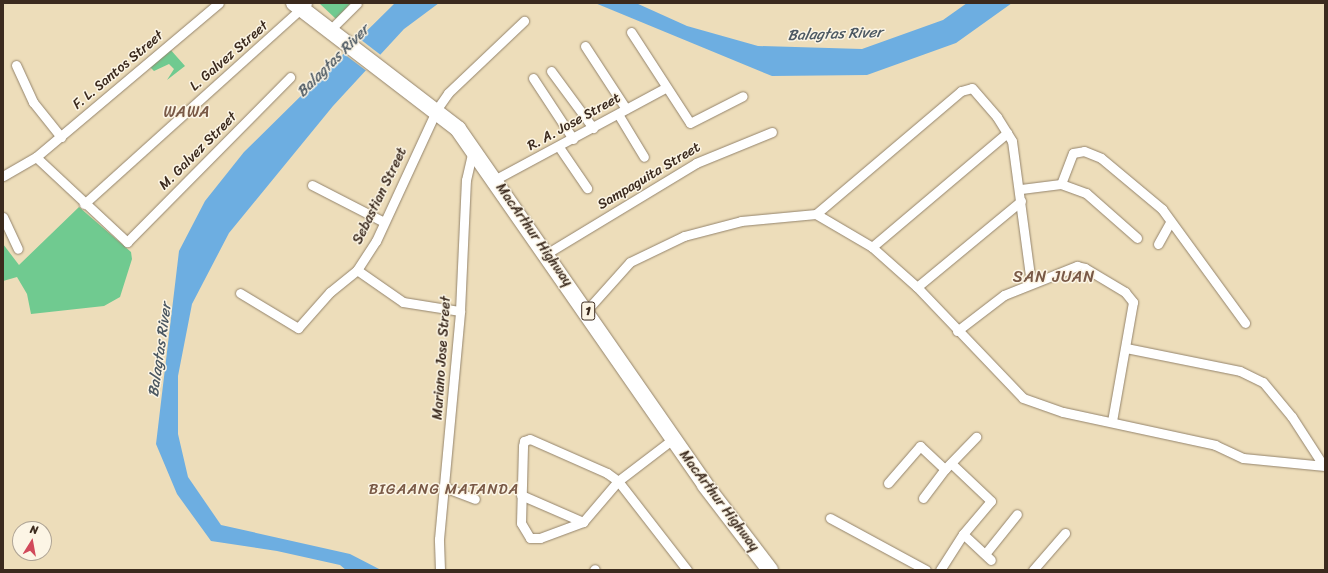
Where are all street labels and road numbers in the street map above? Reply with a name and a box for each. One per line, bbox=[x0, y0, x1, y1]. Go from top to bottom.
street label: L. Galvez Street bbox=[186, 17, 272, 95]
street label: F. L. Santos Street bbox=[69, 27, 167, 113]
street label: R. A. Jose Street bbox=[524, 89, 624, 155]
street label: M. Galvez Street bbox=[155, 108, 241, 194]
street label: Sampaguita Street bbox=[595, 139, 703, 213]
street label: Sebastian Street bbox=[349, 145, 411, 247]
street label: MacArthur Highway bbox=[492, 180, 576, 290]
street label: Mariano Jose Street bbox=[429, 295, 455, 421]
road number: 1 bbox=[581, 300, 595, 322]
street label: MacArthur Highway bbox=[675, 447, 763, 555]

